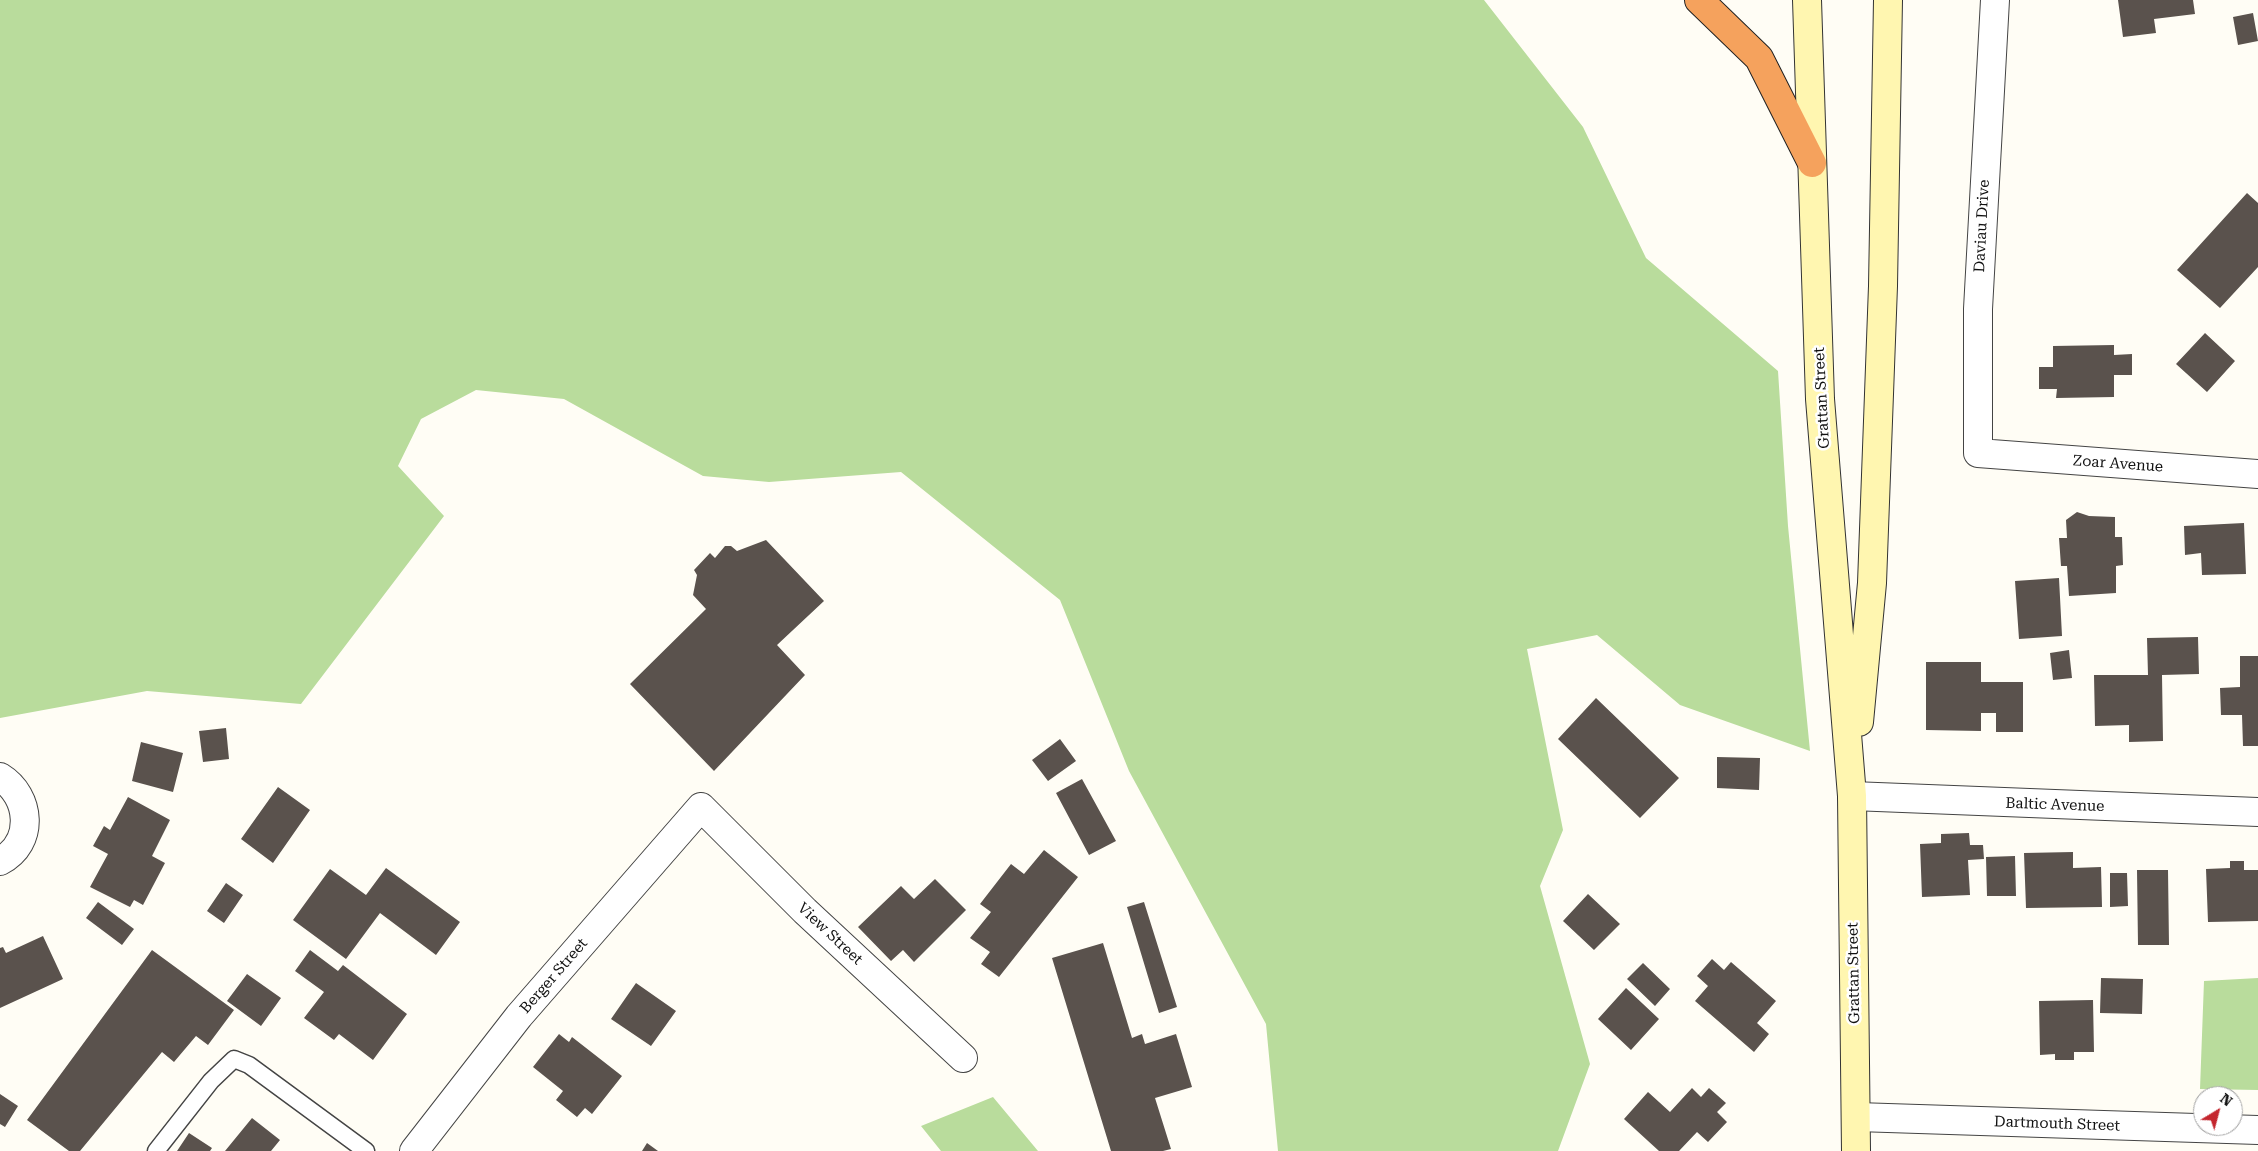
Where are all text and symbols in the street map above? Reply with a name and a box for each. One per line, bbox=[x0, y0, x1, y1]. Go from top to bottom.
street label: Daviau Drive bbox=[1971, 179, 1993, 273]
street label: Grattan Street bbox=[1810, 347, 1834, 449]
street label: Zoar Avenue bbox=[2072, 452, 2164, 476]
street label: Baltic Avenue bbox=[2005, 794, 2105, 816]
street label: View Street bbox=[794, 899, 866, 969]
street label: Grattan Street bbox=[1844, 922, 1864, 1024]
street label: Berger Street bbox=[516, 935, 592, 1017]
north arrow bbox=[2193, 1086, 2243, 1136]
text: N bbox=[2217, 1090, 2236, 1109]
street label: Dartmouth Street bbox=[1994, 1113, 2120, 1135]

